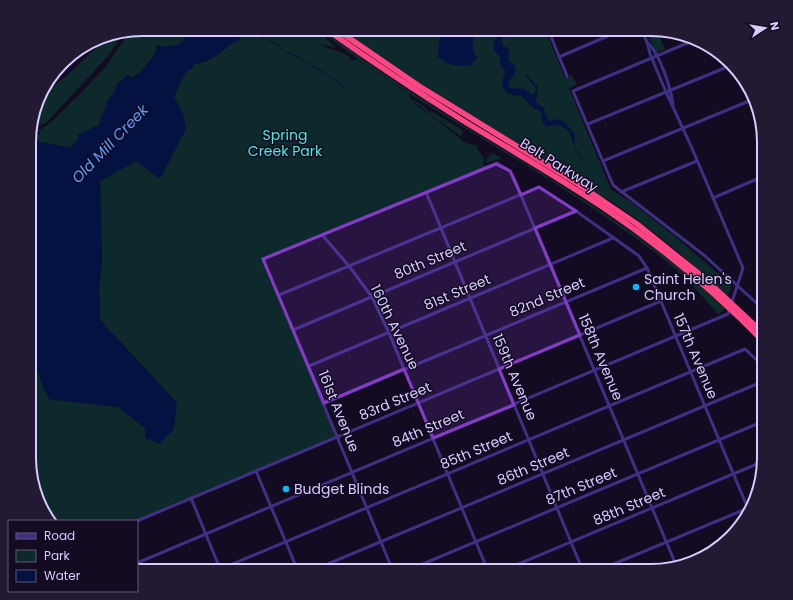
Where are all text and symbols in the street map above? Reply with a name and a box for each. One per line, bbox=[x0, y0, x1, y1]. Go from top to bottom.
north arrow bbox=[745, 8, 785, 48]
text: N bbox=[766, 20, 783, 32]
water label: Old Mill Creek bbox=[67, 99, 154, 188]
park label: Spring Creek Park bbox=[248, 125, 323, 161]
street label: Belt Parkway bbox=[516, 133, 602, 197]
street label: 80th Street bbox=[391, 236, 469, 284]
street label: 81st Street bbox=[421, 269, 493, 315]
place label: Saint Helen's Church bbox=[644, 269, 732, 305]
street label: 82nd Street bbox=[506, 272, 588, 322]
street label: 160th Avenue bbox=[366, 281, 424, 373]
marker: Saint Helen's Church bbox=[631, 282, 641, 292]
street label: 157th Avenue bbox=[669, 310, 723, 402]
street label: 158th Avenue bbox=[574, 311, 628, 404]
street label: 159th Avenue bbox=[488, 331, 542, 424]
street label: 161st Avenue bbox=[314, 367, 365, 455]
street label: 83rd Street bbox=[356, 377, 434, 425]
street label: 84th Street bbox=[389, 404, 467, 452]
street label: 85th Street bbox=[437, 426, 515, 474]
street label: 86th Street bbox=[494, 442, 572, 490]
street label: 87th Street bbox=[542, 462, 620, 510]
place label: Budget Blinds bbox=[294, 479, 389, 499]
street label: 88th Street bbox=[590, 482, 668, 530]
marker: Budget Blinds bbox=[281, 484, 291, 494]
legend bbox=[8, 520, 138, 592]
text: Road bbox=[44, 527, 75, 544]
text: Park bbox=[44, 547, 71, 564]
text: Water bbox=[44, 567, 81, 584]

